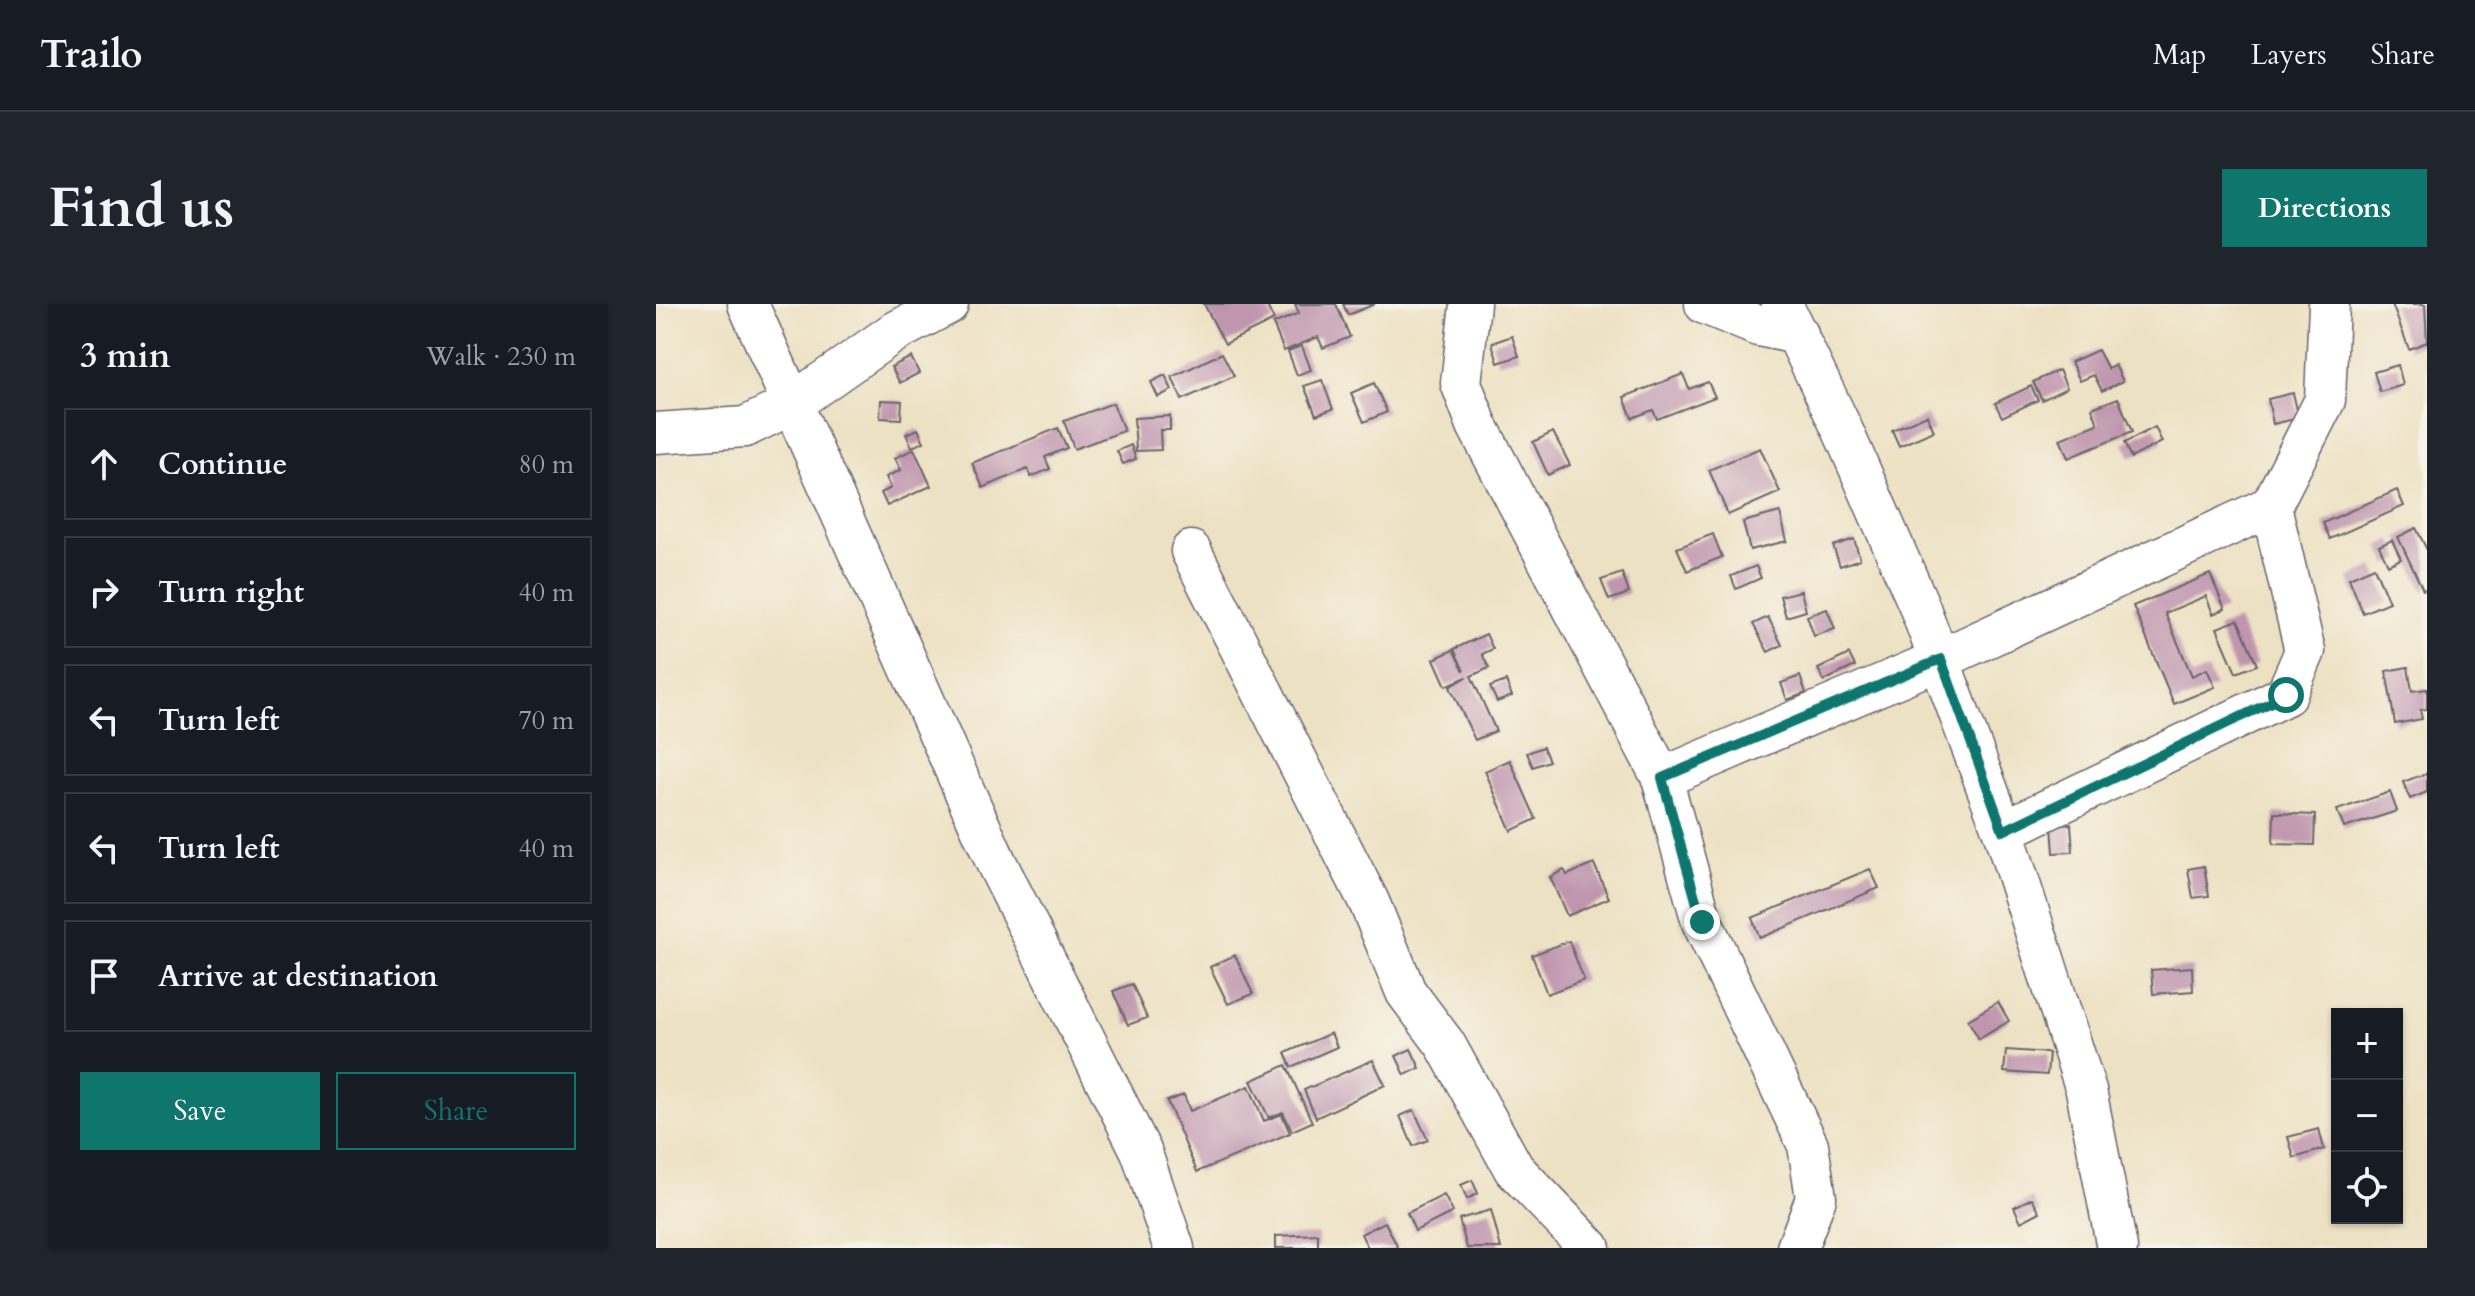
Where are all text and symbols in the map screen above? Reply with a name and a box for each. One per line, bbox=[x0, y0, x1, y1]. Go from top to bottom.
text: Trailo bbox=[40, 29, 142, 81]
text: Map bbox=[2153, 36, 2206, 74]
text: Layers bbox=[2250, 36, 2327, 74]
text: Share bbox=[2371, 36, 2435, 74]
button: Directions bbox=[2222, 169, 2427, 247]
text: Find us bbox=[48, 171, 234, 246]
text: 3 min bbox=[80, 333, 171, 379]
text: Walk · 230 m bbox=[426, 339, 576, 374]
icon: ahead bbox=[82, 442, 126, 486]
text: Continue bbox=[158, 444, 287, 485]
text: 80 m bbox=[518, 447, 574, 482]
icon: right bbox=[82, 570, 126, 614]
text: Turn right bbox=[158, 572, 304, 613]
text: 40 m bbox=[518, 575, 574, 610]
route start bbox=[2268, 677, 2304, 713]
icon: left bbox=[82, 698, 126, 742]
text: Turn left bbox=[158, 700, 280, 741]
text: 70 m bbox=[518, 703, 574, 738]
icon: left bbox=[82, 826, 126, 870]
text: Turn left bbox=[158, 828, 280, 869]
text: 40 m bbox=[518, 831, 574, 866]
route end bbox=[1684, 904, 1720, 940]
icon: arrive bbox=[82, 954, 126, 998]
text: Arrive at destination bbox=[158, 956, 438, 997]
map controls bbox=[2331, 1008, 2403, 1224]
button: + bbox=[2331, 1008, 2403, 1080]
button: Save bbox=[80, 1072, 320, 1150]
button: Share bbox=[336, 1072, 576, 1150]
button: − bbox=[2331, 1080, 2403, 1152]
button: locate bbox=[2331, 1152, 2403, 1224]

